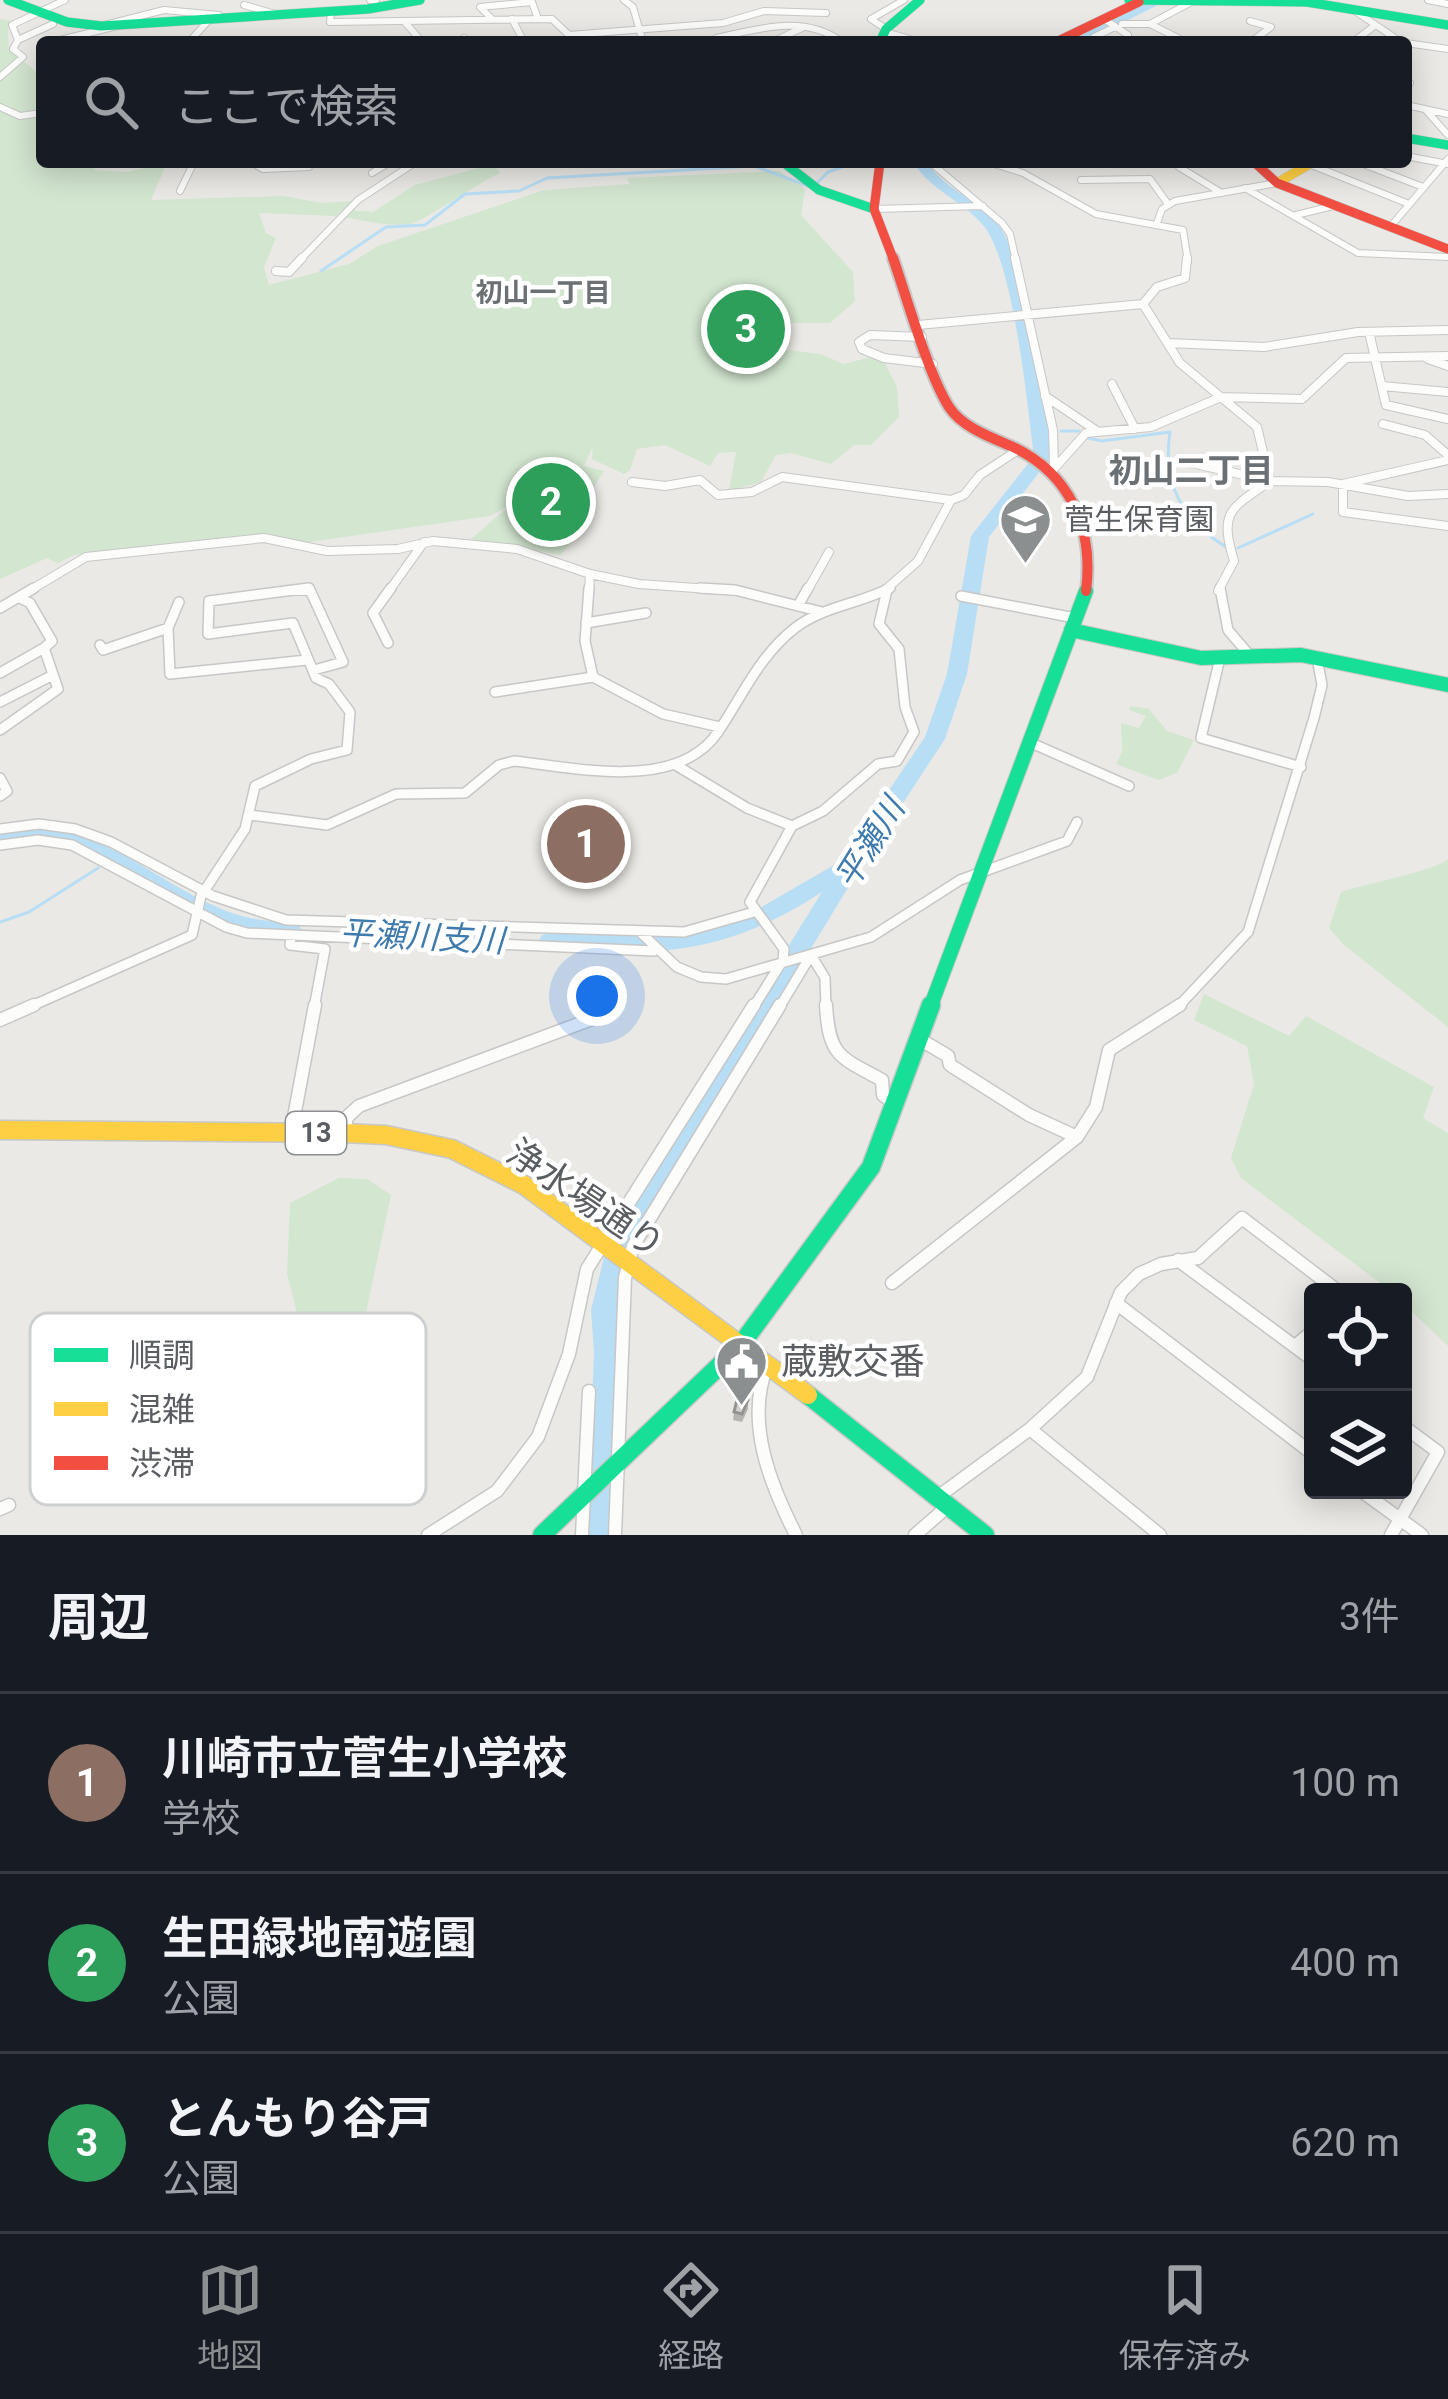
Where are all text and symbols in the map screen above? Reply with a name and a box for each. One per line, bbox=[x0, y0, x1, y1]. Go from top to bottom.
search box bbox=[36, 36, 1412, 168]
icon: search bbox=[78, 69, 144, 135]
text: ここで検索 bbox=[174, 80, 399, 133]
district label: 初山一丁目 bbox=[476, 277, 611, 309]
pin: 3 bbox=[707, 284, 785, 374]
district label: 初山二丁目 bbox=[1109, 451, 1274, 490]
pin: 2 bbox=[512, 457, 590, 547]
school or university icon: 菅生保育園 bbox=[997, 492, 1053, 566]
place label: 菅生保育園 bbox=[1064, 502, 1214, 537]
water label: 平瀬川 bbox=[827, 788, 914, 896]
pin: 1 bbox=[547, 799, 625, 889]
water label: 平瀬川支川 bbox=[339, 913, 508, 960]
your location bbox=[567, 966, 627, 1026]
road number: 13 bbox=[286, 1112, 346, 1154]
street label: 浄水場通り bbox=[499, 1131, 672, 1267]
map controls bbox=[1304, 1283, 1412, 1499]
button: locate bbox=[1304, 1283, 1412, 1391]
legend bbox=[30, 1313, 426, 1505]
public building icon: 蔵敷交番 bbox=[714, 1333, 770, 1407]
text: 順調 bbox=[129, 1336, 195, 1375]
place label: 蔵敷交番 bbox=[781, 1341, 925, 1383]
text: 混雑 bbox=[129, 1390, 195, 1429]
button: layers bbox=[1304, 1391, 1412, 1499]
text: 渋滞 bbox=[129, 1444, 195, 1483]
text: 周辺 bbox=[48, 1588, 150, 1647]
text: 3件 bbox=[1339, 1594, 1400, 1640]
text: 川崎市立菅生小学校 bbox=[162, 1732, 567, 1785]
text: 1 bbox=[76, 1760, 98, 1806]
text: 100 m bbox=[1290, 1760, 1400, 1806]
text: 学校 bbox=[162, 1796, 240, 1842]
text: 生田緑地南遊園 bbox=[162, 1912, 477, 1965]
text: 2 bbox=[76, 1940, 98, 1986]
text: 400 m bbox=[1290, 1940, 1400, 1986]
text: 公園 bbox=[162, 1976, 240, 2022]
text: とんもり谷戸 bbox=[162, 2092, 432, 2145]
text: 3 bbox=[76, 2120, 98, 2166]
text: 620 m bbox=[1290, 2120, 1400, 2166]
text: 公園 bbox=[162, 2156, 240, 2202]
tab: 地図 bbox=[197, 2257, 263, 2377]
tab: 経路 bbox=[658, 2257, 724, 2377]
tab: 保存済み bbox=[1119, 2257, 1251, 2377]

